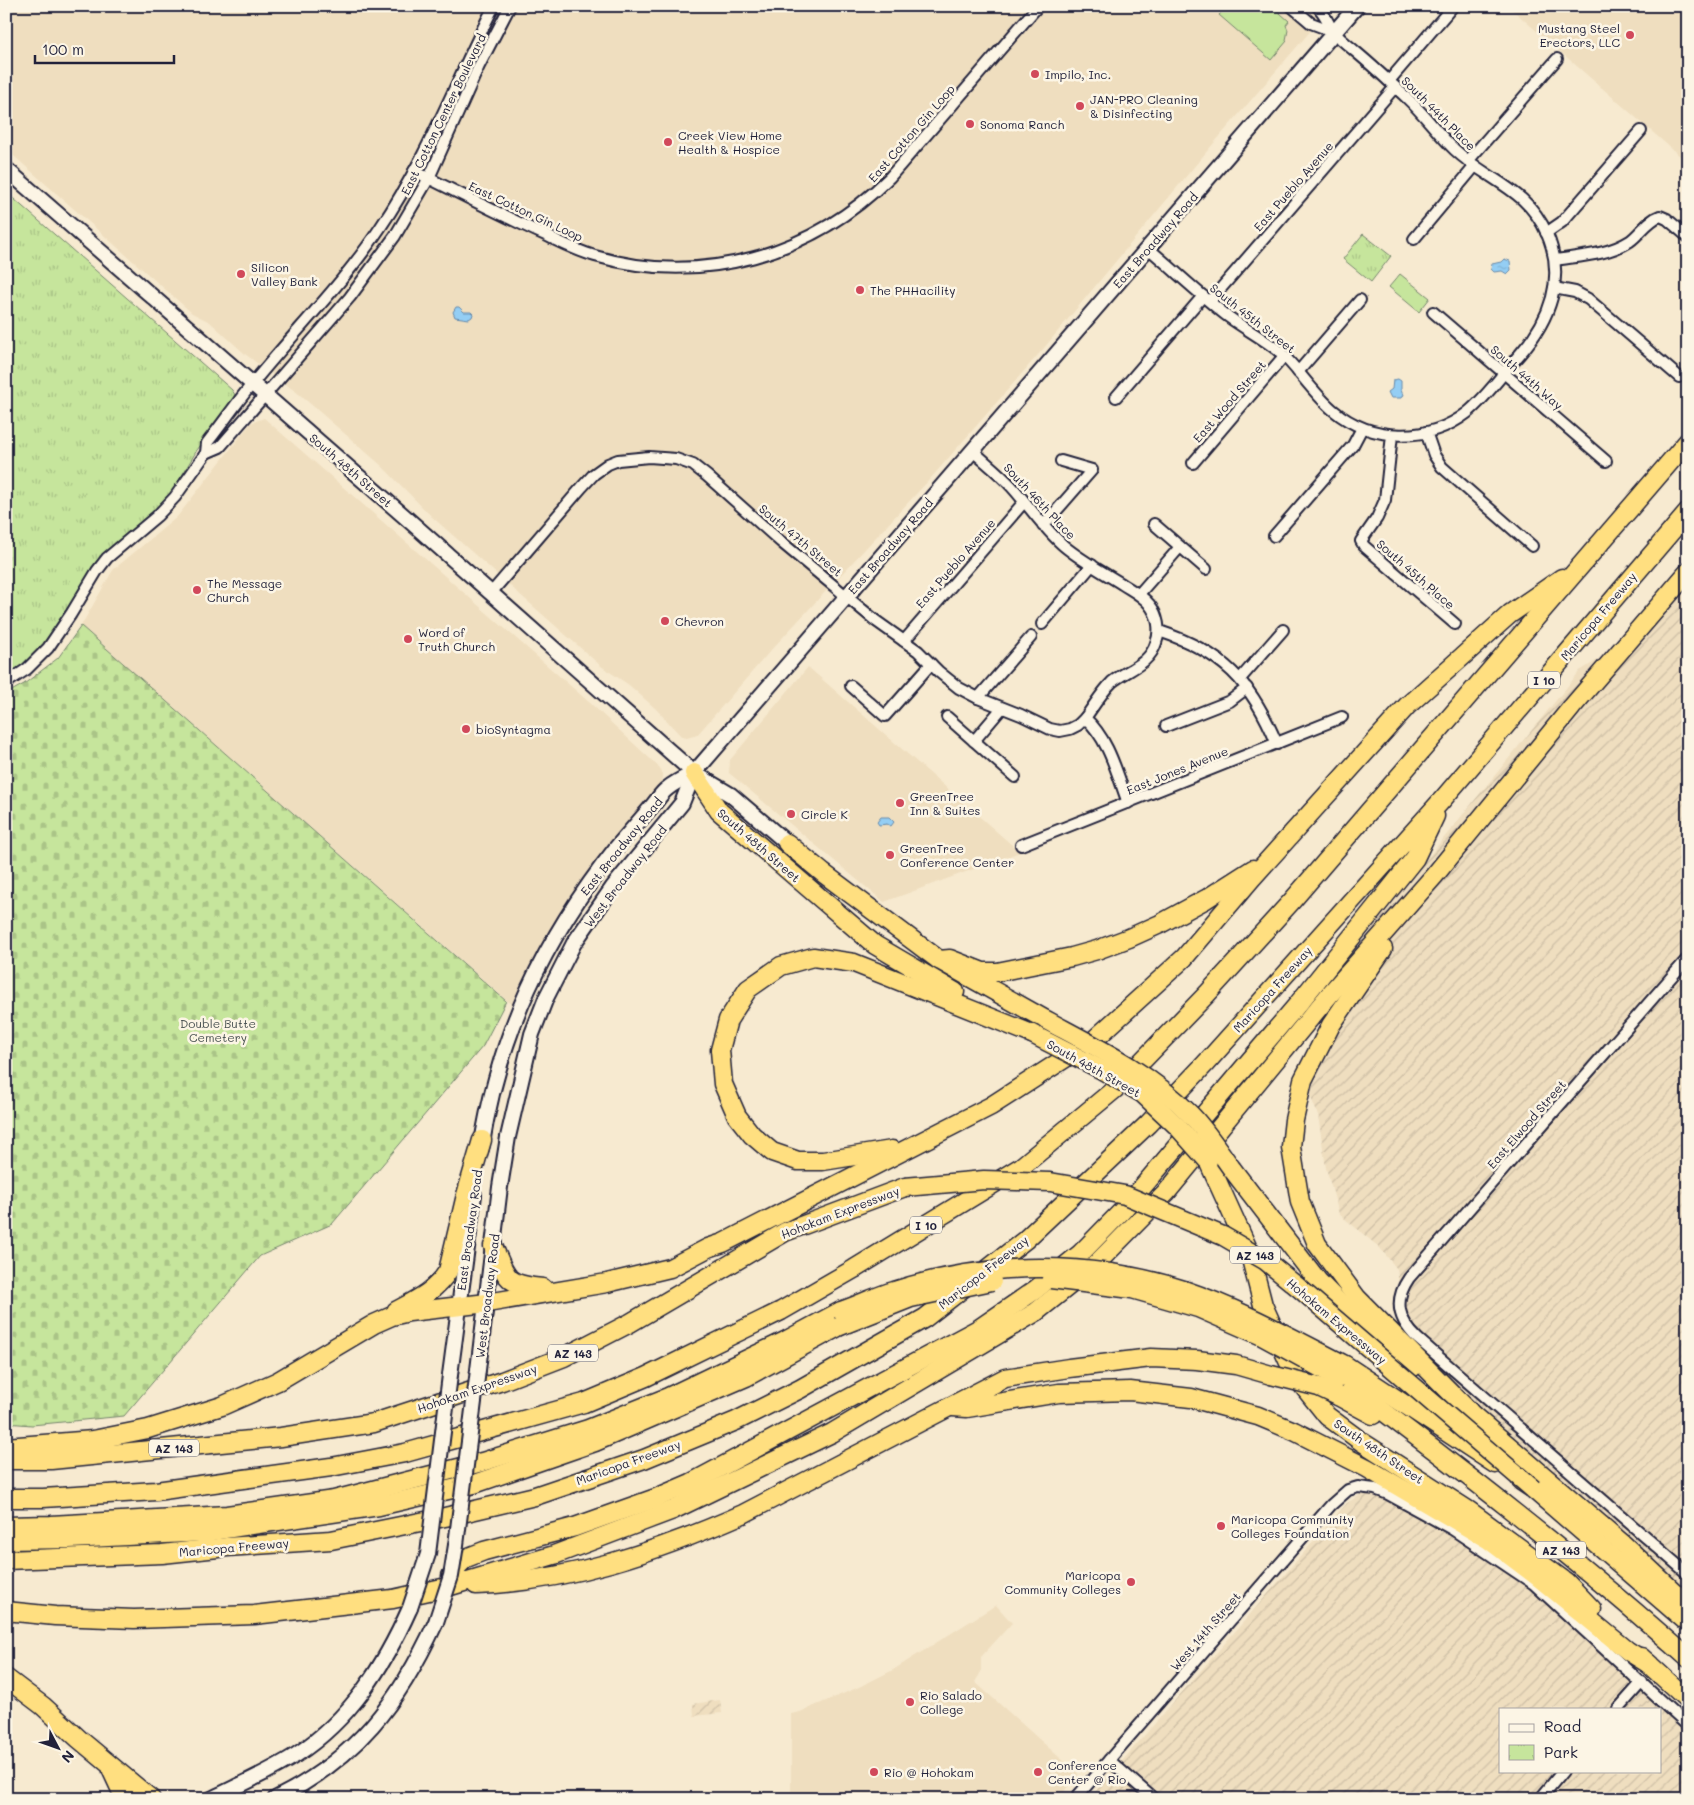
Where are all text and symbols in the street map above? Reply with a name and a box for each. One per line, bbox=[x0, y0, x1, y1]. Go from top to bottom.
place label: Mustang Steel Erectors, LLC bbox=[1538, 20, 1620, 50]
marker: Mustang Steel Erectors, LLC bbox=[1624, 29, 1636, 41]
street label: East Cotton Center Boulevard bbox=[397, 30, 489, 197]
scale bar bbox=[35, 32, 174, 64]
text: 100 m bbox=[42, 39, 84, 59]
place label: Impilo, Inc. bbox=[1045, 66, 1111, 82]
marker: Impilo, Inc. bbox=[1029, 68, 1041, 80]
street label: South 44th Place bbox=[1398, 72, 1480, 154]
street label: East Cotton Gin Loop bbox=[864, 81, 958, 185]
place label: JAN-PRO Cleaning & Disinfecting bbox=[1090, 91, 1198, 121]
marker: JAN-PRO Cleaning & Disinfecting bbox=[1074, 100, 1086, 112]
place label: Sonoma Ranch bbox=[980, 116, 1064, 132]
marker: Sonoma Ranch bbox=[964, 118, 976, 130]
place label: Creek View Home Health & Hospice bbox=[678, 127, 782, 157]
marker: Creek View Home Health & Hospice bbox=[662, 136, 674, 148]
street label: East Pueblo Avenue bbox=[1250, 138, 1336, 234]
street label: East Cotton Gin Loop bbox=[466, 178, 586, 244]
street label: East Broadway Road bbox=[1109, 189, 1201, 291]
place label: Silicon Valley Bank bbox=[251, 259, 318, 289]
marker: Silicon Valley Bank bbox=[235, 268, 247, 280]
street label: South 45th Street bbox=[1207, 280, 1299, 356]
place label: The PHHacility bbox=[870, 282, 956, 298]
marker: The PHHacility bbox=[854, 284, 866, 296]
street label: South 44th Way bbox=[1488, 341, 1566, 413]
street label: East Wood Street bbox=[1189, 357, 1269, 445]
street label: South 48th Street bbox=[306, 430, 396, 510]
street label: South 46th Place bbox=[1000, 459, 1080, 543]
street label: East Broadway Road bbox=[844, 495, 936, 597]
street label: South 47th Street bbox=[756, 500, 846, 580]
street label: East Pueblo Avenue bbox=[912, 515, 998, 611]
street label: South 45th Place bbox=[1374, 536, 1458, 612]
street label: Maricopa Freeway bbox=[1556, 569, 1640, 663]
place label: The Message Church bbox=[207, 575, 282, 605]
marker: The Message Church bbox=[191, 584, 203, 596]
place label: Chevron bbox=[675, 613, 724, 629]
marker: Chevron bbox=[659, 615, 671, 627]
place label: Word of Truth Church bbox=[418, 624, 495, 654]
marker: Word of Truth Church bbox=[402, 633, 414, 645]
road number: I 10 bbox=[1528, 672, 1560, 688]
place label: bioSyntagma bbox=[476, 721, 551, 737]
marker: bioSyntagma bbox=[460, 723, 472, 735]
street label: East Jones Avenue bbox=[1124, 742, 1230, 798]
place label: GreenTree Inn & Suites bbox=[910, 788, 981, 818]
street label: East Broadway Road bbox=[576, 793, 666, 898]
marker: GreenTree Inn & Suites bbox=[894, 797, 906, 809]
street label: South 48th Street bbox=[714, 805, 804, 885]
place label: Circle K bbox=[801, 806, 849, 822]
marker: Circle K bbox=[785, 808, 797, 820]
street label: West Broadway Road bbox=[580, 821, 670, 930]
place label: GreenTree Conference Center bbox=[900, 840, 1014, 870]
marker: GreenTree Conference Center bbox=[884, 849, 896, 861]
street label: Maricopa Freeway bbox=[1229, 943, 1315, 1035]
park label: Double Butte Cemetery bbox=[180, 1015, 256, 1045]
street label: South 48th Street bbox=[1044, 1036, 1144, 1100]
street label: East Elwood Street bbox=[1483, 1076, 1569, 1172]
street label: East Broadway Road bbox=[453, 1168, 485, 1291]
street label: Hohokam Expressway bbox=[779, 1182, 901, 1242]
road number: I 10 bbox=[910, 1216, 942, 1234]
street label: West Broadway Road bbox=[471, 1232, 503, 1359]
street label: Maricopa Freeway bbox=[935, 1232, 1031, 1312]
road number: AZ 143 bbox=[1230, 1246, 1280, 1264]
street label: Hohokam Expressway bbox=[1284, 1275, 1390, 1367]
road number: AZ 143 bbox=[548, 1345, 598, 1362]
street label: Hohokam Expressway bbox=[415, 1360, 539, 1416]
street label: South 48th Street bbox=[1331, 1415, 1427, 1487]
street label: Maricopa Freeway bbox=[573, 1436, 683, 1488]
road number: AZ 143 bbox=[149, 1440, 199, 1456]
place label: Maricopa Community Colleges Foundation bbox=[1231, 1511, 1354, 1541]
marker: Maricopa Community Colleges Foundation bbox=[1215, 1520, 1227, 1532]
street label: Maricopa Freeway bbox=[178, 1534, 290, 1560]
road number: AZ 143 bbox=[1536, 1542, 1586, 1558]
place label: Maricopa Community Colleges bbox=[1005, 1567, 1121, 1597]
marker: Maricopa Community Colleges bbox=[1125, 1576, 1137, 1588]
street label: West 14th Street bbox=[1166, 1588, 1244, 1674]
place label: Rio Salado College bbox=[920, 1687, 982, 1717]
marker: Rio Salado College bbox=[904, 1696, 916, 1708]
legend bbox=[1499, 1708, 1662, 1772]
text: Road bbox=[1544, 1716, 1581, 1736]
north arrow bbox=[32, 1722, 82, 1772]
text: Park bbox=[1544, 1742, 1578, 1762]
text: N bbox=[58, 1747, 79, 1767]
place label: Conference Center @ Rio bbox=[1048, 1757, 1126, 1787]
place label: Rio @ Hohokam bbox=[884, 1764, 974, 1780]
marker: Rio @ Hohokam bbox=[868, 1766, 880, 1778]
marker: Conference Center @ Rio bbox=[1032, 1766, 1044, 1778]

